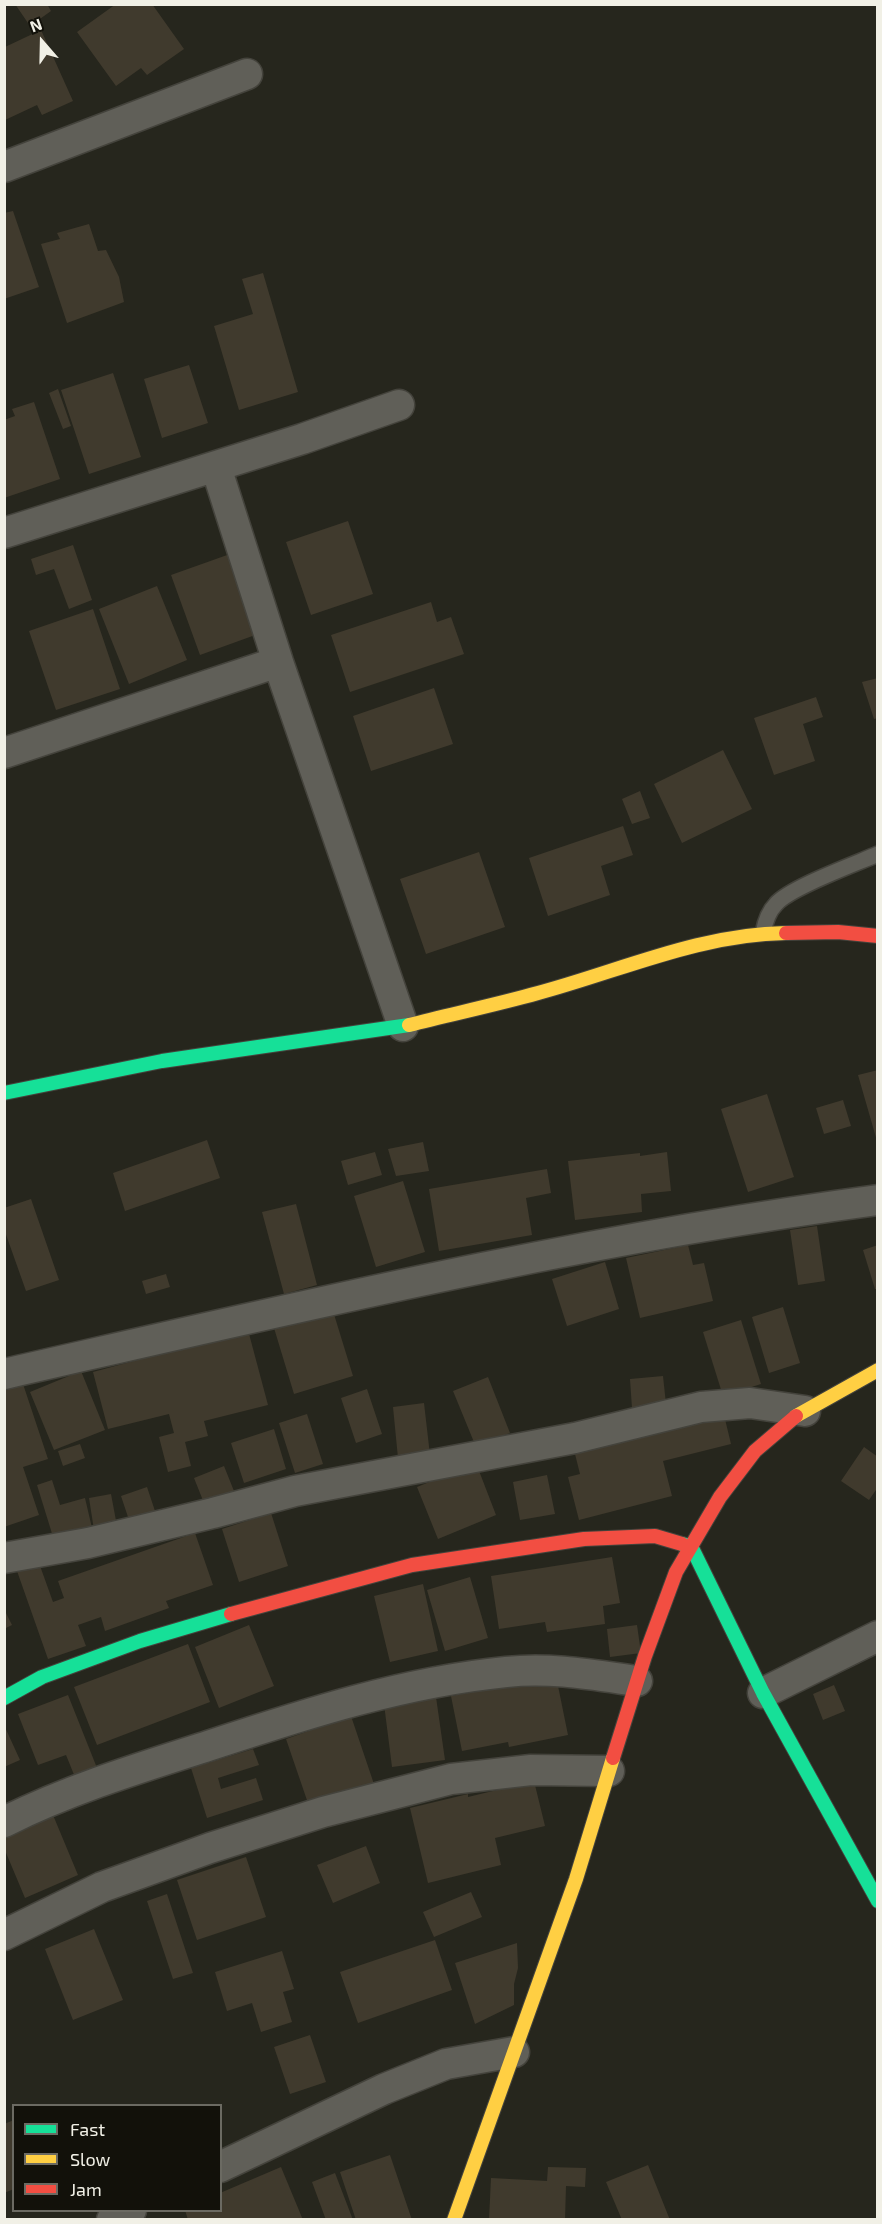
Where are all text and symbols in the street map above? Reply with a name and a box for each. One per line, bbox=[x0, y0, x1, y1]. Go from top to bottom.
north arrow bbox=[12, 12, 72, 72]
text: N bbox=[27, 14, 44, 36]
legend bbox=[12, 2104, 222, 2212]
text: Fast bbox=[70, 2118, 105, 2140]
text: Slow bbox=[70, 2148, 110, 2170]
text: Jam bbox=[70, 2178, 102, 2200]

